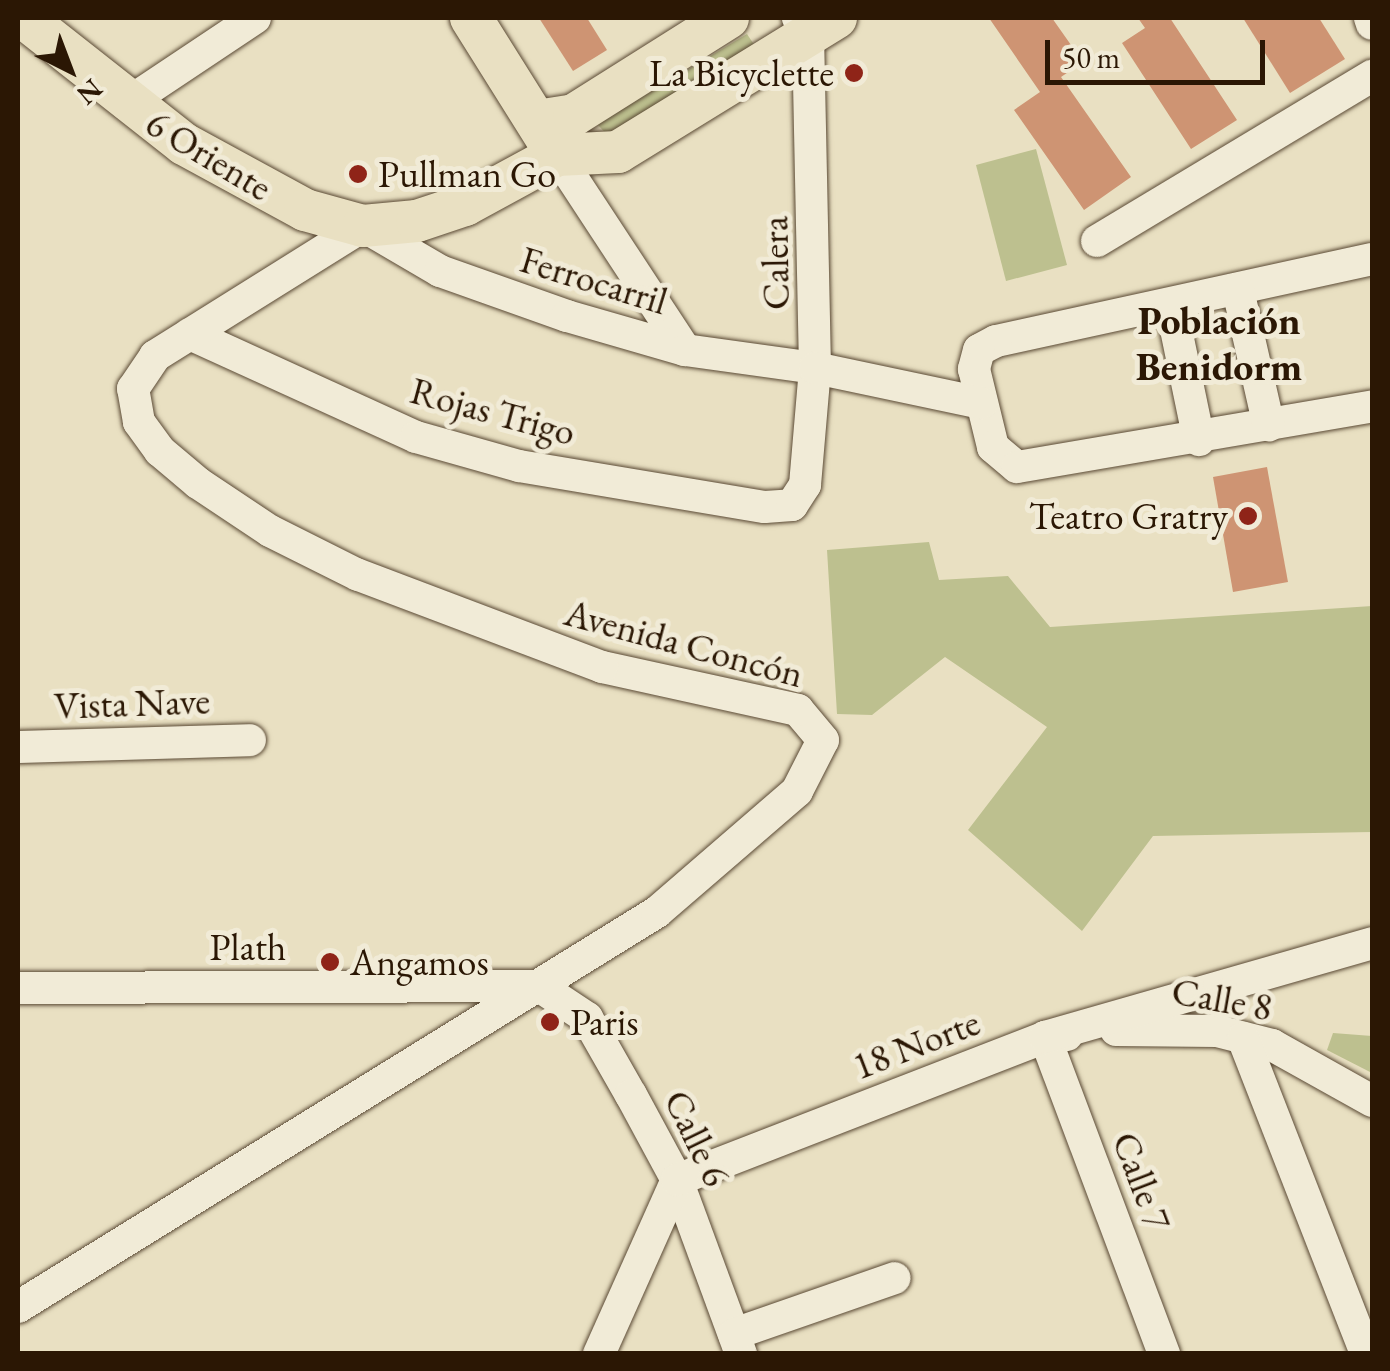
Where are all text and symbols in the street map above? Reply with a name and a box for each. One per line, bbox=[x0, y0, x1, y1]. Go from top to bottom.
north arrow bbox=[20, 20, 120, 120]
scale bar bbox=[1050, 20, 1270, 82]
text: 50 m bbox=[1062, 38, 1120, 77]
place label: La Bicyclette bbox=[649, 50, 834, 96]
marker: La Bicyclette bbox=[843, 62, 865, 84]
text: N bbox=[70, 71, 111, 113]
street label: 6 Oriente bbox=[138, 100, 280, 210]
place label: Pullman Go bbox=[378, 151, 556, 197]
marker: Pullman Go bbox=[347, 163, 369, 185]
street label: Calera bbox=[751, 216, 799, 310]
street label: Ferrocarril bbox=[515, 236, 673, 324]
district label: Población Benidorm bbox=[1136, 296, 1302, 390]
street label: Rojas Trigo bbox=[406, 367, 580, 455]
place label: Teatro Gratry bbox=[1029, 493, 1228, 539]
marker: Teatro Gratry bbox=[1237, 505, 1259, 527]
street label: Avenida Concón bbox=[560, 589, 808, 697]
street label: Vista Nave bbox=[53, 677, 211, 729]
street label: Plath bbox=[210, 924, 286, 970]
place label: Angamos bbox=[350, 939, 489, 985]
marker: Angamos bbox=[319, 951, 341, 973]
street label: Calle 8 bbox=[1168, 968, 1276, 1030]
place label: Paris bbox=[570, 999, 639, 1045]
street label: 18 Norte bbox=[846, 999, 986, 1089]
marker: Paris bbox=[539, 1011, 561, 1033]
street label: Calle 6 bbox=[654, 1083, 740, 1193]
street label: Calle 7 bbox=[1103, 1126, 1181, 1236]

